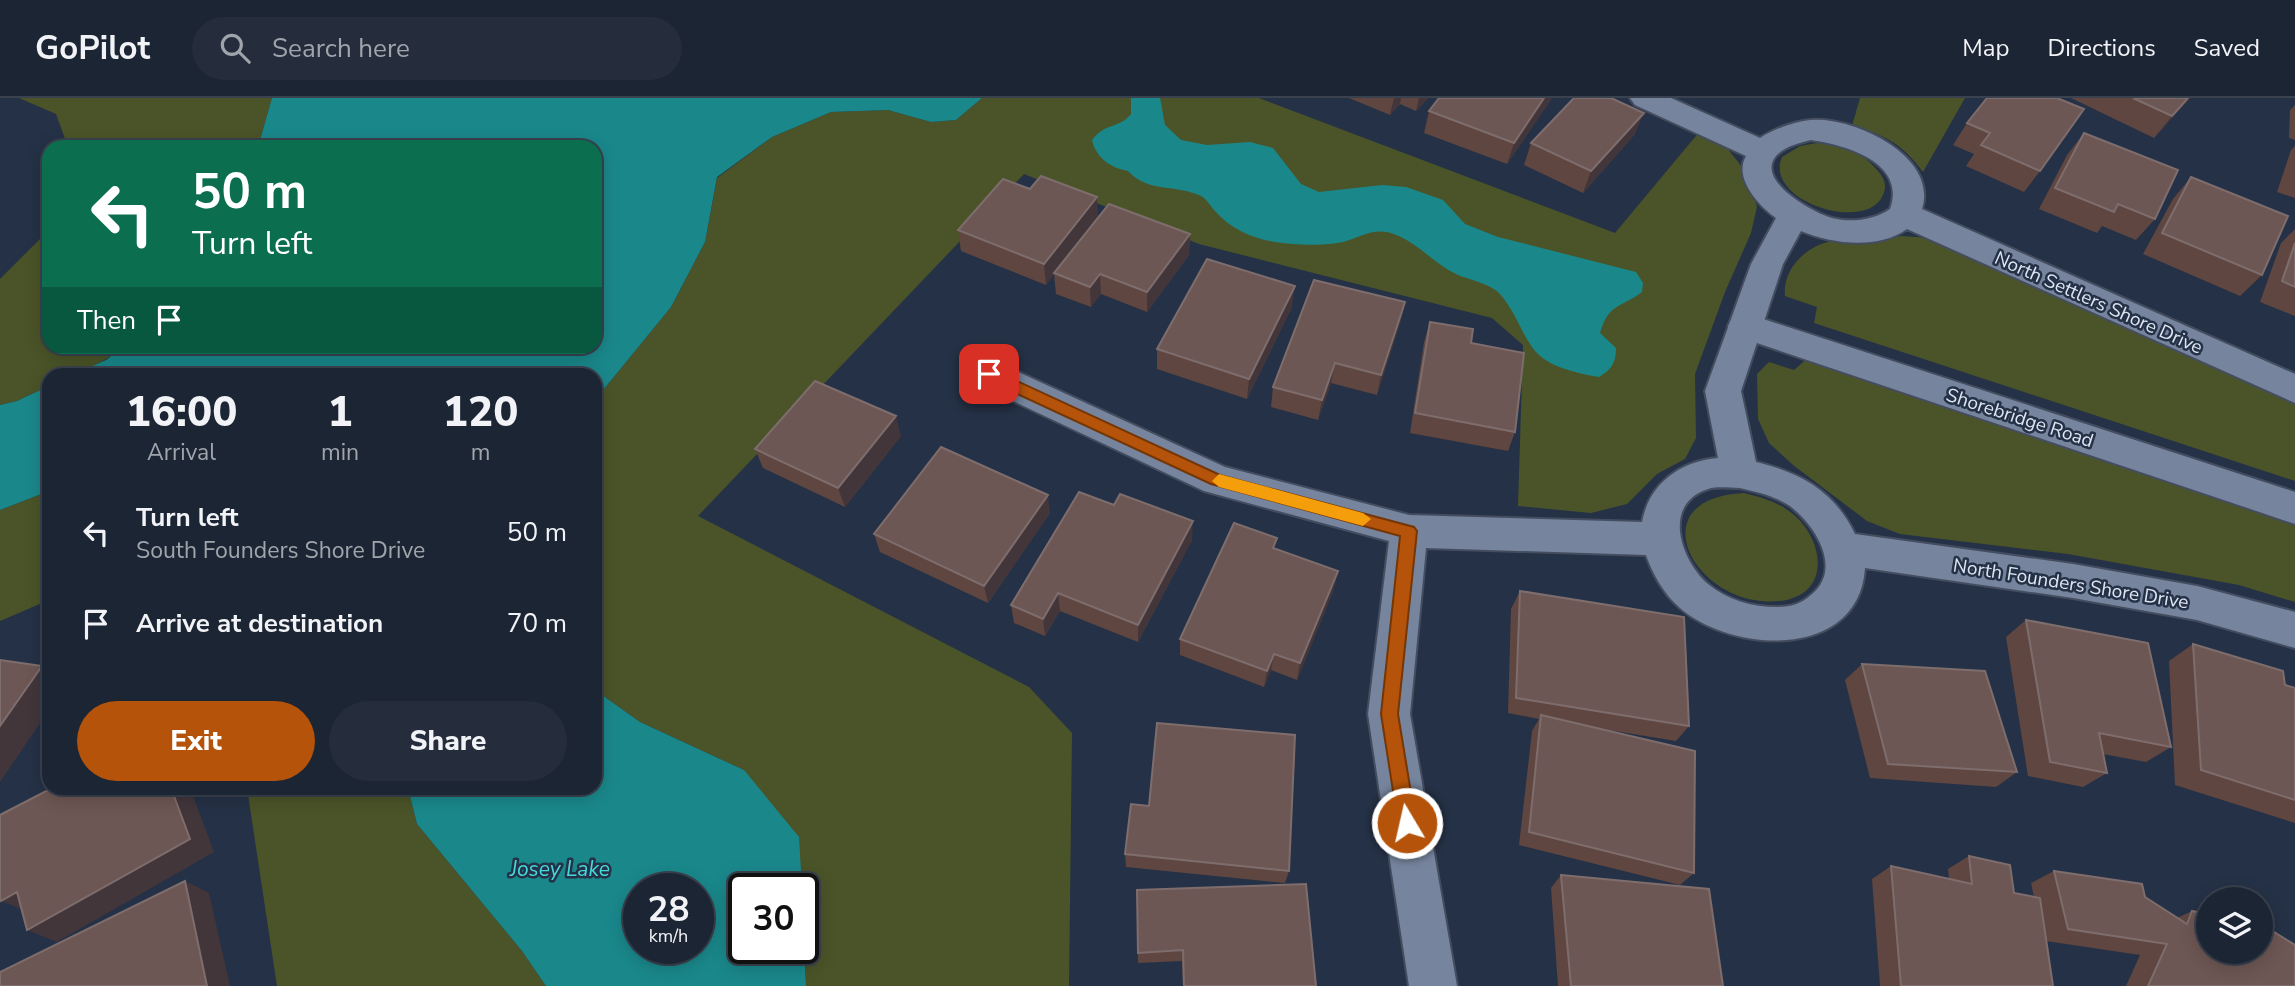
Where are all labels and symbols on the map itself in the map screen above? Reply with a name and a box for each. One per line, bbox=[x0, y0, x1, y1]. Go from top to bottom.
street label: North Settlers Shore Drive bbox=[1990, 245, 2207, 361]
pin bbox=[959, 344, 1019, 404]
street label: Shorebridge Road bbox=[1943, 382, 2097, 454]
street label: North Founders Shore Drive bbox=[1951, 553, 2190, 615]
position arrow bbox=[1370, 786, 1444, 860]
water label: Josey Lake bbox=[509, 855, 610, 883]
speed limit sign: 30 bbox=[728, 873, 819, 964]

